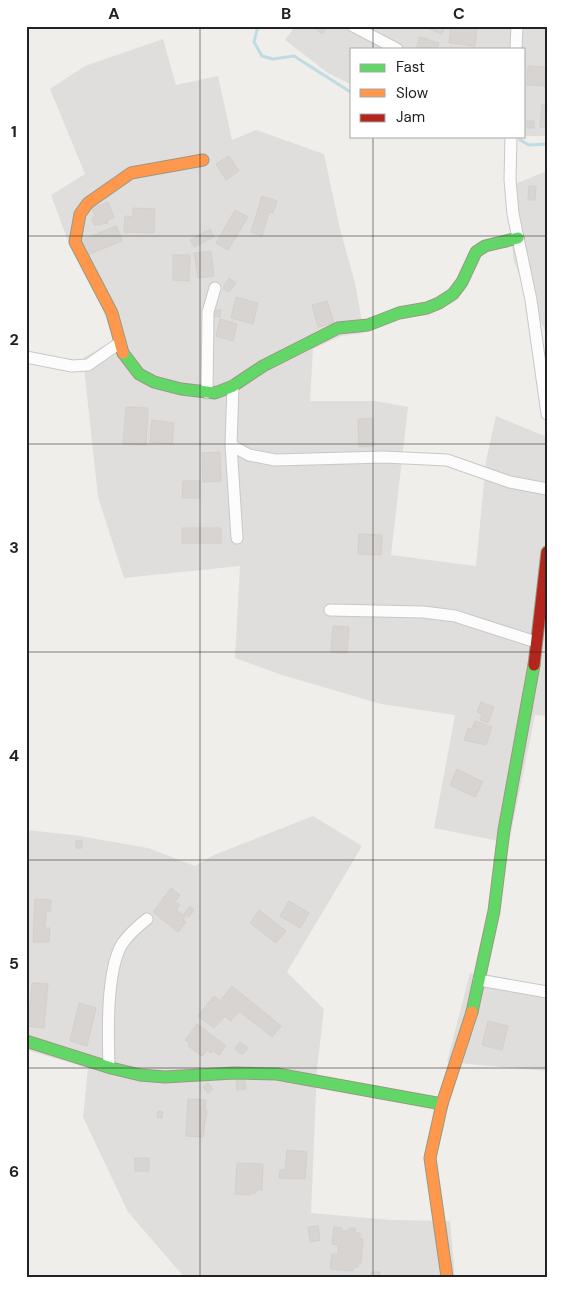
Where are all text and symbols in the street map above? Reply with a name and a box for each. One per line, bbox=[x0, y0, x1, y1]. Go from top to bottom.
text: A bbox=[108, 3, 120, 24]
text: B bbox=[281, 3, 291, 24]
text: C bbox=[453, 3, 465, 24]
legend bbox=[350, 48, 526, 138]
text: Fast bbox=[396, 57, 425, 77]
text: Slow bbox=[396, 83, 429, 103]
text: Jam bbox=[396, 107, 425, 127]
text: 1 bbox=[11, 121, 17, 142]
text: 2 bbox=[9, 329, 19, 350]
text: 3 bbox=[9, 537, 19, 558]
text: 4 bbox=[9, 745, 19, 766]
text: 5 bbox=[9, 953, 19, 974]
text: 6 bbox=[9, 1161, 19, 1182]

